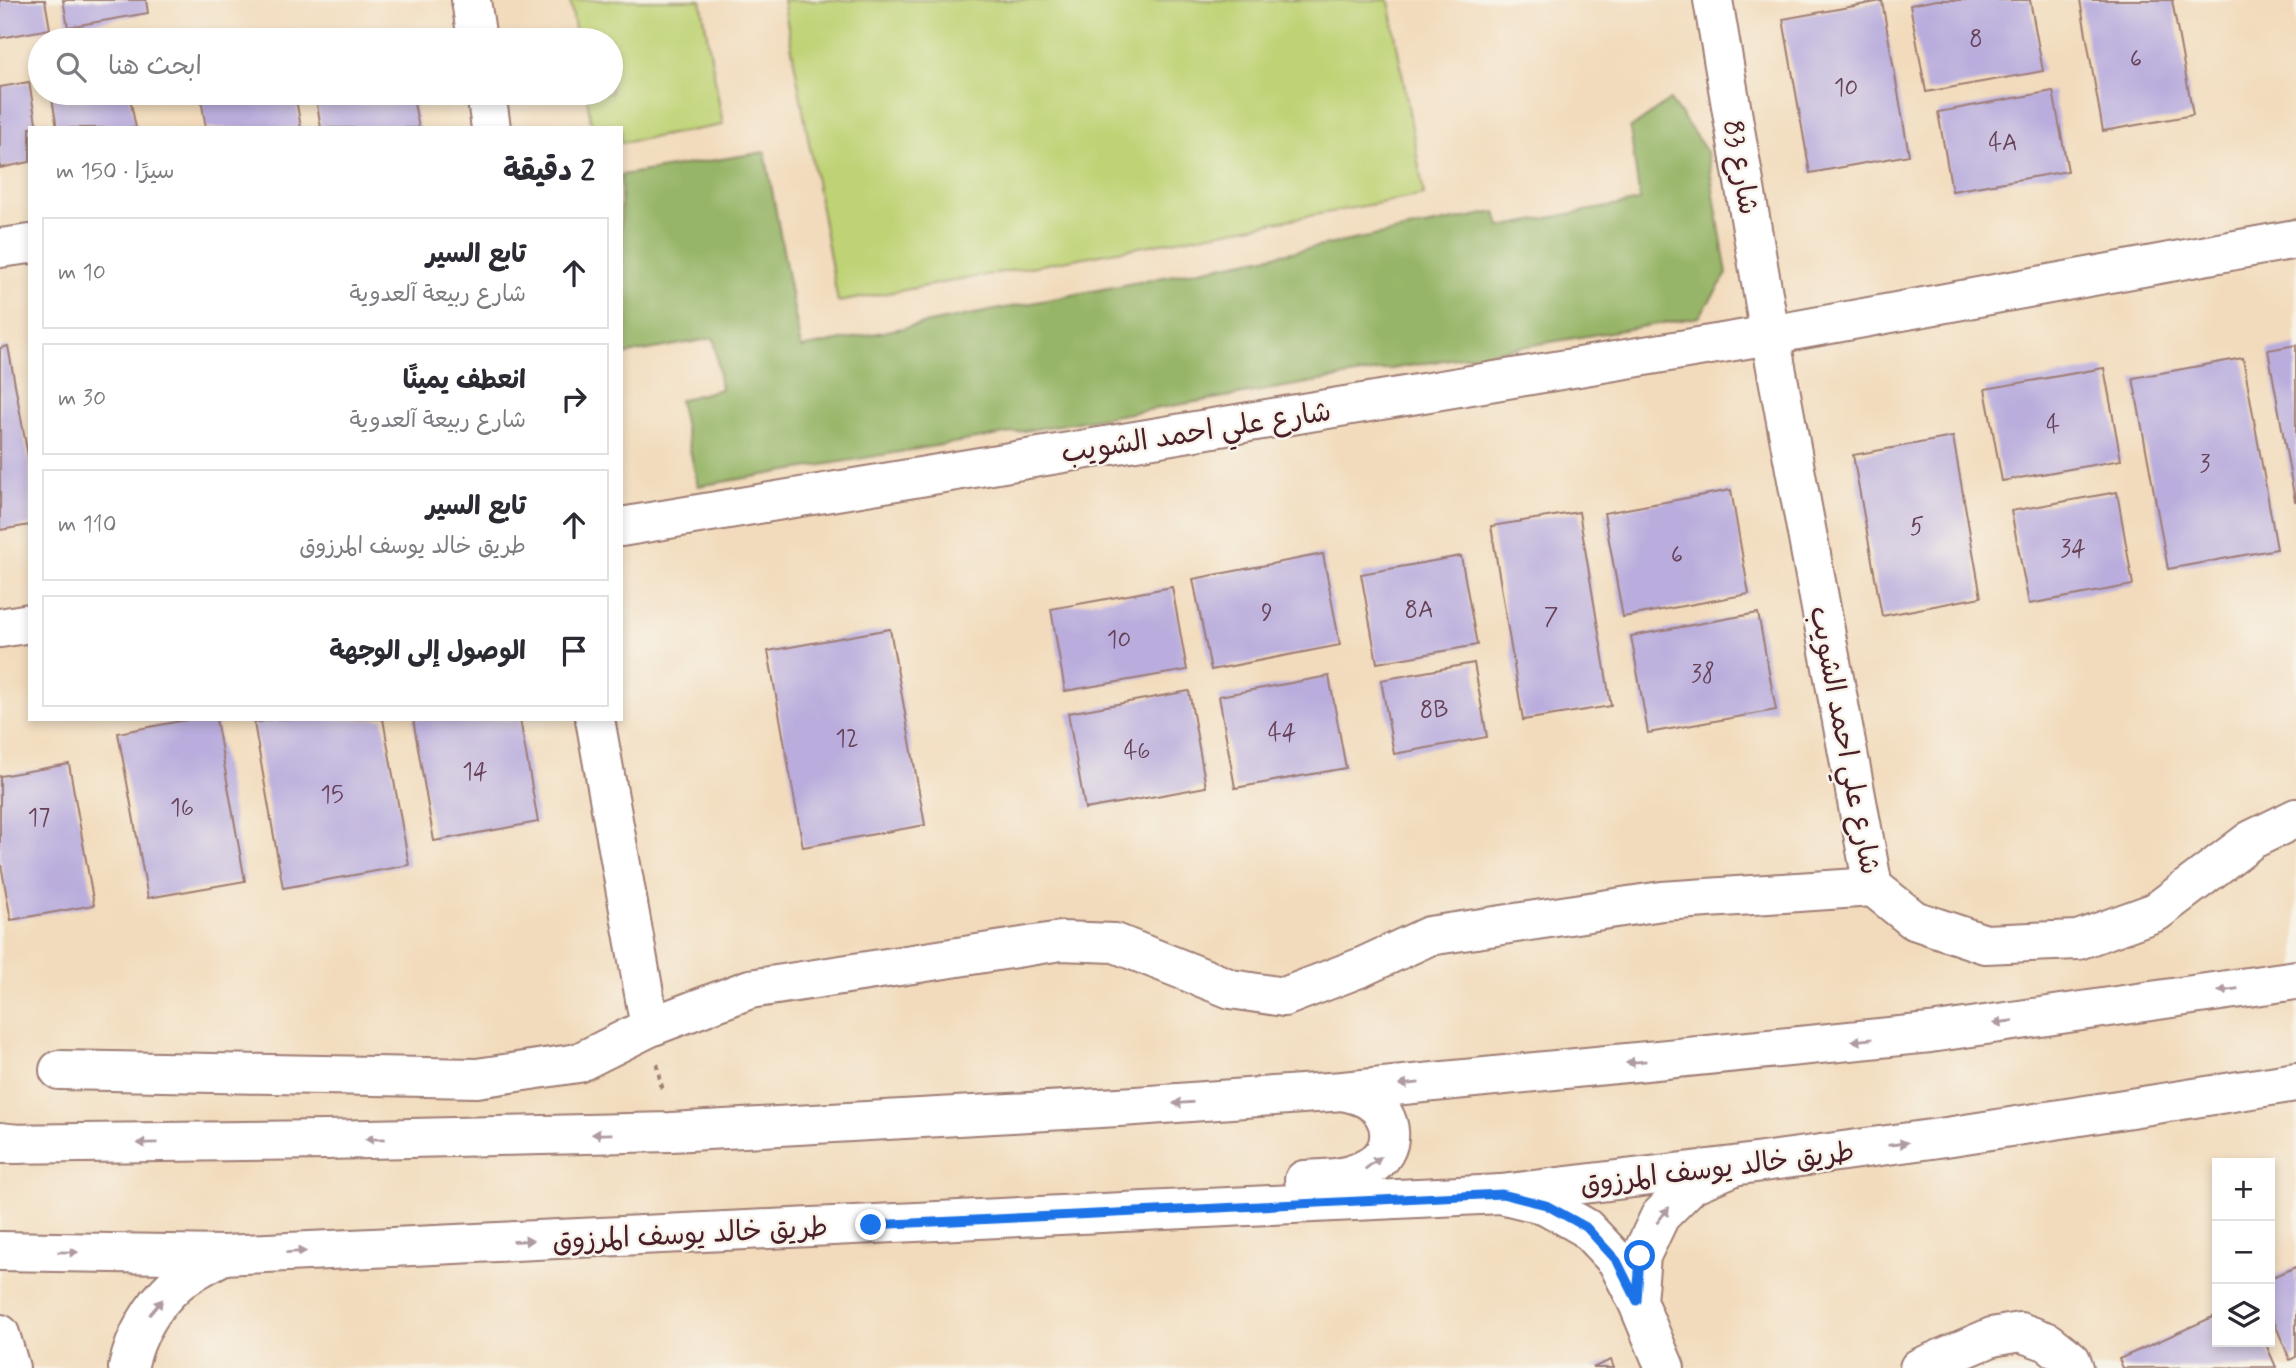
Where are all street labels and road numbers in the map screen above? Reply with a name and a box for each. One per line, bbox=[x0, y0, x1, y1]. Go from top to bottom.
street label: شارع 83 bbox=[1713, 117, 1766, 218]
street label: شارع علي احمد الشويب bbox=[1059, 394, 1335, 477]
street label: شارع علي احمد الشويب bbox=[1795, 603, 1888, 879]
street label: طريق خالد يوسف المرزوق bbox=[1578, 1134, 1857, 1205]
street label: طريق خالد يوسف المرزوق bbox=[551, 1210, 829, 1261]

